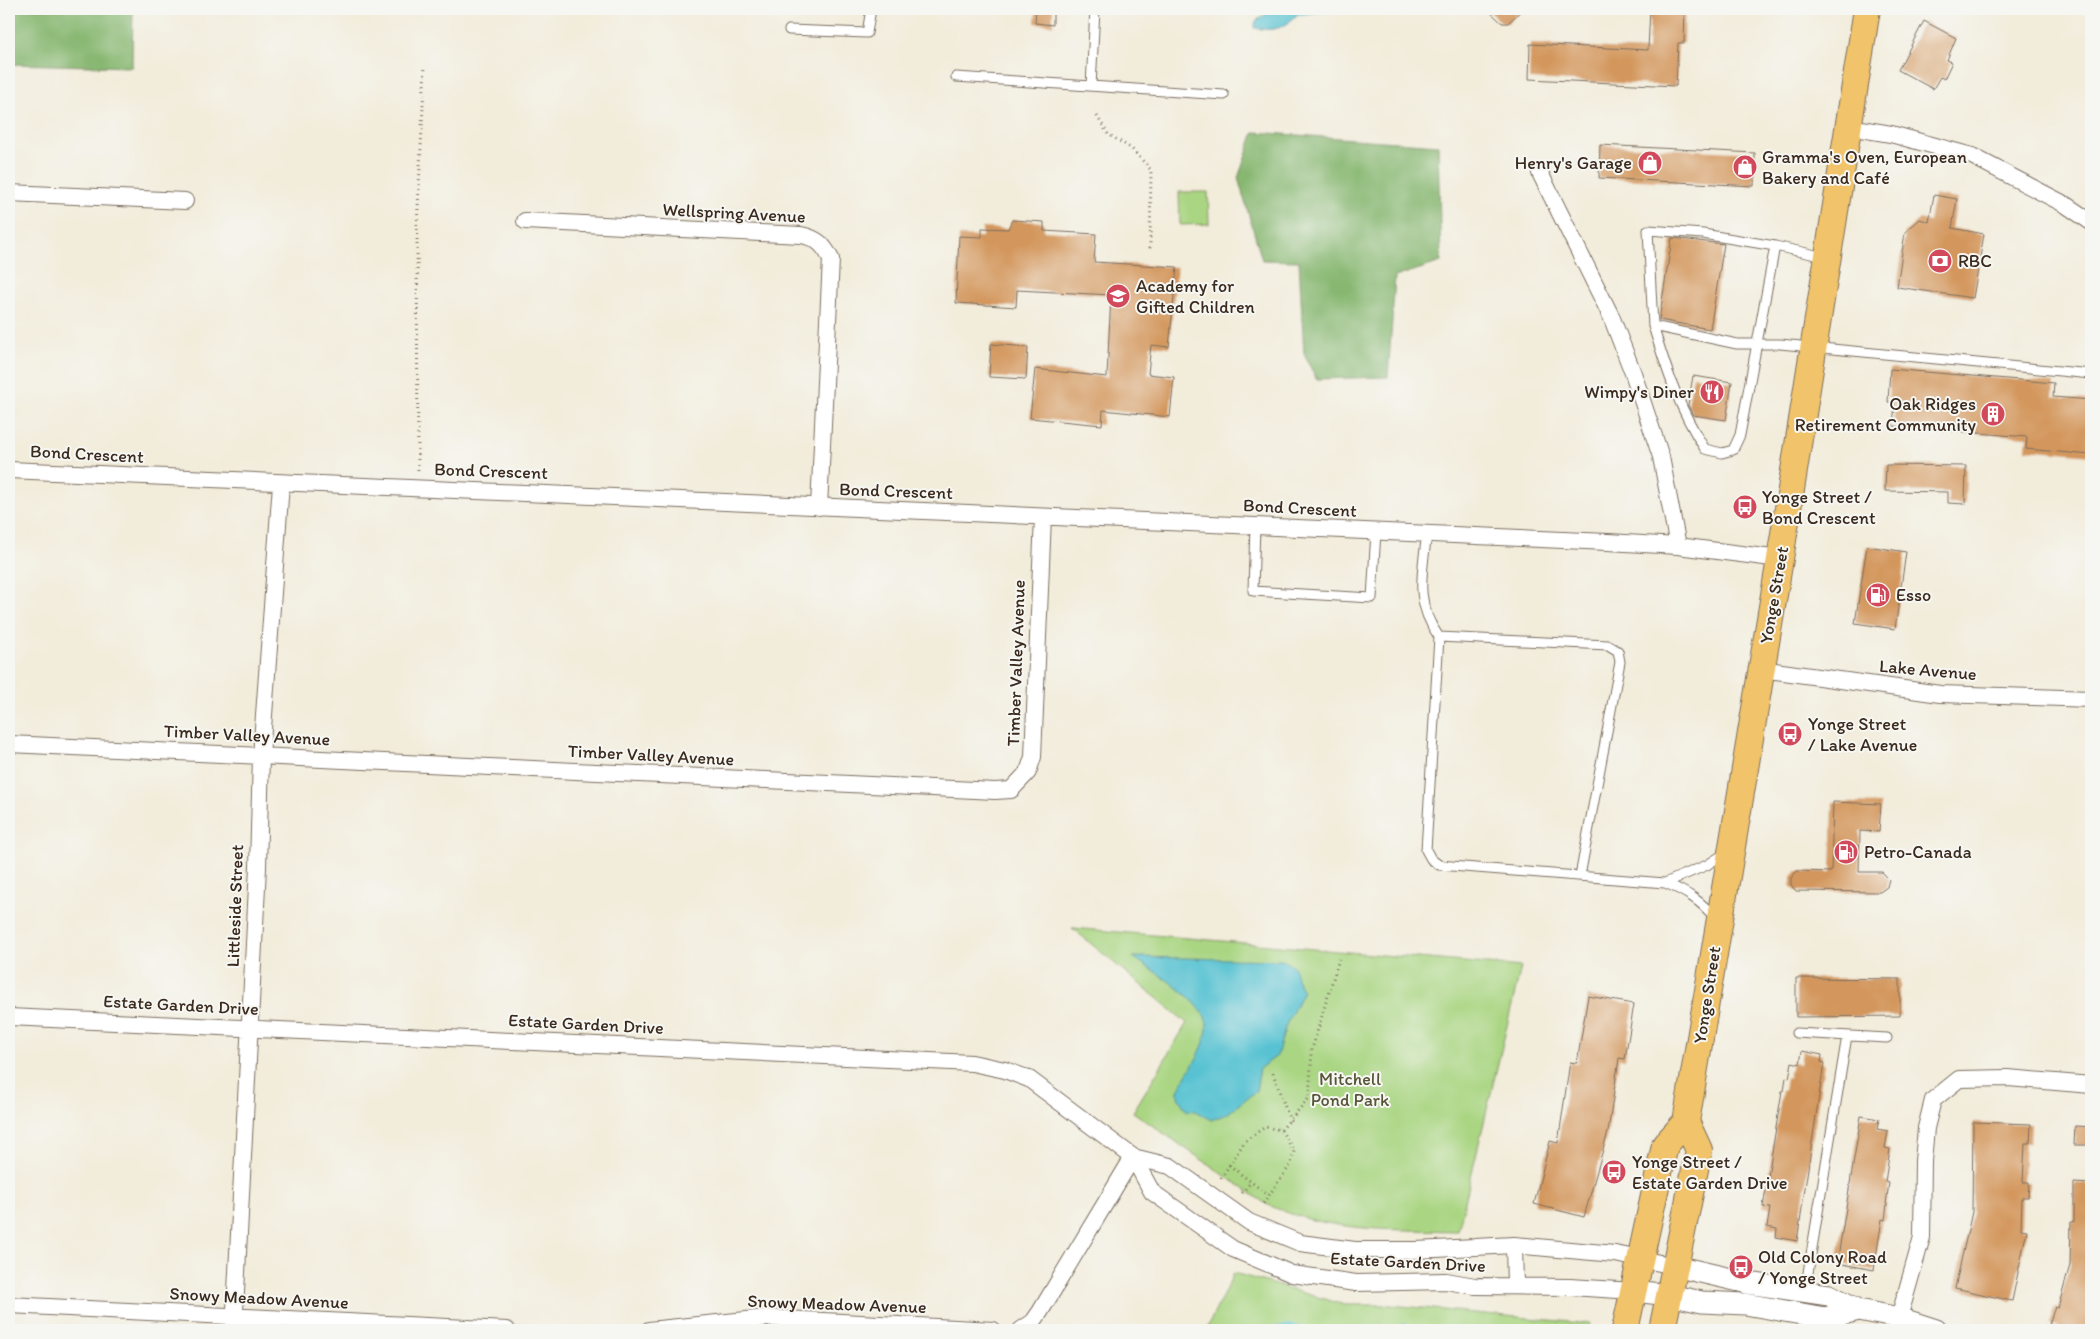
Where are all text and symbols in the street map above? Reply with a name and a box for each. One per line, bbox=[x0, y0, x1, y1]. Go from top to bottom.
place label: Gramma's Oven, European Bakery and Café bbox=[1762, 146, 1967, 189]
shop icon: Henry's Garage bbox=[1637, 150, 1663, 176]
place label: Henry's Garage bbox=[1515, 152, 1632, 174]
shop icon: Gramma's Oven, European Bakery and Café bbox=[1732, 154, 1758, 180]
street label: Wellspring Avenue bbox=[662, 198, 806, 228]
bank icon: RBC bbox=[1927, 248, 1953, 274]
place label: RBC bbox=[1958, 250, 1992, 272]
place label: Academy for Gifted Children bbox=[1136, 275, 1255, 318]
school or university icon: Academy for Gifted Children bbox=[1105, 283, 1131, 309]
restaurant icon: Wimpy's Diner bbox=[1699, 379, 1725, 405]
place label: Wimpy's Diner bbox=[1584, 381, 1695, 403]
place label: Oak Ridges Retirement Community bbox=[1795, 393, 1977, 436]
building icon: Oak Ridges Retirement Community bbox=[1980, 401, 2006, 427]
street label: Bond Crescent bbox=[30, 440, 145, 468]
street label: Bond Crescent bbox=[434, 458, 548, 484]
street label: Bond Crescent bbox=[839, 478, 953, 504]
place label: Yonge Street / Bond Crescent bbox=[1762, 486, 1876, 529]
street label: Bond Crescent bbox=[1243, 494, 1358, 522]
bus stop icon: Yonge Street / Bond Crescent bbox=[1732, 494, 1758, 520]
street label: Yonge Street bbox=[1755, 544, 1793, 645]
street label: Timber Valley Avenue bbox=[1002, 579, 1030, 747]
fuel station icon: Esso bbox=[1865, 582, 1891, 608]
place label: Esso bbox=[1896, 584, 1931, 606]
street label: Lake Avenue bbox=[1878, 655, 1978, 685]
place label: Yonge Street / Lake Avenue bbox=[1808, 713, 1917, 756]
street label: Timber Valley Avenue bbox=[163, 720, 331, 750]
bus stop icon: Yonge Street / Lake Avenue bbox=[1777, 721, 1803, 747]
street label: Timber Valley Avenue bbox=[567, 740, 735, 770]
fuel station icon: Petro-Canada bbox=[1833, 839, 1859, 865]
place label: Petro-Canada bbox=[1864, 841, 1972, 863]
street label: Littleside Street bbox=[222, 844, 248, 968]
street label: Yonge Street bbox=[1688, 945, 1726, 1045]
street label: Estate Garden Drive bbox=[103, 990, 259, 1020]
street label: Estate Garden Drive bbox=[508, 1009, 664, 1039]
park label: Mitchell Pond Park bbox=[1311, 1068, 1390, 1111]
place label: Yonge Street / Estate Garden Drive bbox=[1632, 1151, 1787, 1194]
bus stop icon: Yonge Street / Estate Garden Drive bbox=[1601, 1159, 1627, 1185]
place label: Old Colony Road / Yonge Street bbox=[1758, 1246, 1887, 1289]
street label: Estate Garden Drive bbox=[1330, 1247, 1486, 1277]
bus stop icon: Old Colony Road / Yonge Street bbox=[1728, 1254, 1754, 1280]
street label: Snowy Meadow Avenue bbox=[169, 1282, 349, 1314]
street label: Snowy Meadow Avenue bbox=[747, 1290, 927, 1318]

